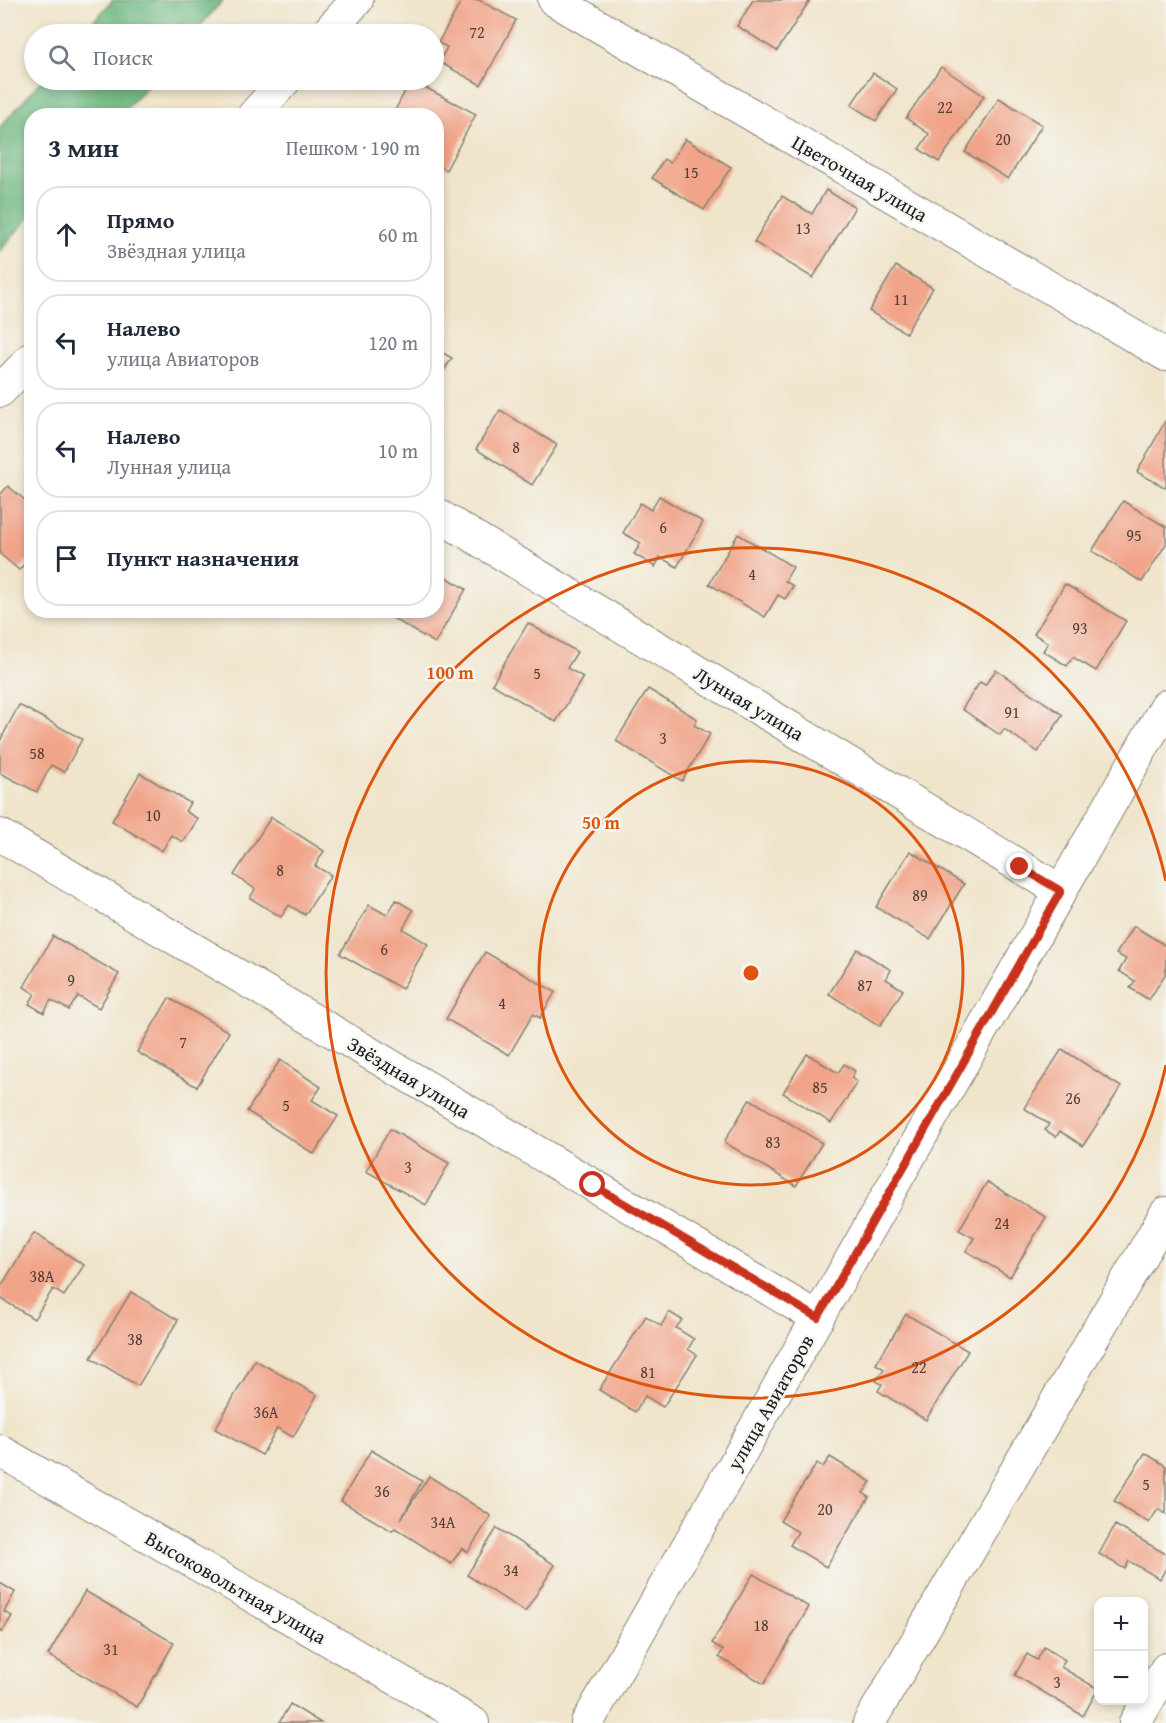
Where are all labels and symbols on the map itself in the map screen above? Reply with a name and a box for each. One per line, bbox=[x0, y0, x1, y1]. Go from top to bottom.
house number: 72 bbox=[469, 20, 485, 44]
house number: 22 bbox=[937, 95, 953, 119]
street label: Цветочная улица bbox=[787, 127, 934, 229]
house number: 20 bbox=[995, 127, 1011, 151]
house number: 15 bbox=[683, 160, 699, 184]
house number: 13 bbox=[795, 216, 811, 240]
house number: 11 bbox=[893, 287, 909, 311]
house number: 8 bbox=[512, 435, 520, 459]
house number: 6 bbox=[659, 515, 667, 539]
house number: 95 bbox=[1126, 523, 1142, 547]
house number: 4 bbox=[748, 562, 756, 586]
house number: 93 bbox=[1072, 616, 1088, 640]
text: 100 m bbox=[426, 659, 474, 686]
street label: Лунная улица bbox=[688, 659, 810, 748]
house number: 5 bbox=[533, 661, 541, 685]
house number: 91 bbox=[1004, 700, 1020, 724]
house number: 3 bbox=[659, 726, 667, 750]
house number: 58 bbox=[29, 741, 45, 765]
house number: 10 bbox=[145, 803, 161, 827]
text: 50 m bbox=[582, 809, 621, 836]
route end bbox=[1006, 853, 1032, 879]
house number: 8 bbox=[276, 858, 284, 882]
house number: 89 bbox=[912, 883, 928, 907]
house number: 6 bbox=[380, 937, 388, 961]
centre of rings bbox=[741, 963, 761, 983]
house number: 9 bbox=[67, 968, 75, 992]
house number: 87 bbox=[857, 973, 873, 997]
house number: 4 bbox=[498, 991, 506, 1015]
street label: Звёздная улица bbox=[342, 1029, 476, 1125]
house number: 7 bbox=[179, 1030, 187, 1054]
house number: 85 bbox=[812, 1075, 828, 1099]
house number: 26 bbox=[1065, 1086, 1081, 1110]
house number: 5 bbox=[282, 1093, 290, 1117]
house number: 83 bbox=[765, 1130, 781, 1154]
house number: 3 bbox=[404, 1155, 412, 1179]
route start bbox=[579, 1171, 605, 1197]
house number: 24 bbox=[994, 1211, 1010, 1235]
house number: 38А bbox=[29, 1264, 55, 1288]
house number: 38 bbox=[127, 1327, 143, 1351]
street label: улица Авиаторов bbox=[719, 1329, 821, 1476]
house number: 22 bbox=[911, 1355, 927, 1379]
house number: 81 bbox=[640, 1360, 656, 1384]
house number: 36А bbox=[253, 1400, 279, 1424]
house number: 5 bbox=[1142, 1472, 1150, 1496]
house number: 36 bbox=[374, 1479, 390, 1503]
house number: 20 bbox=[817, 1497, 833, 1521]
house number: 34А bbox=[430, 1510, 456, 1534]
street label: Высоковольтная улица bbox=[140, 1523, 332, 1651]
house number: 34 bbox=[503, 1558, 519, 1582]
house number: 18 bbox=[753, 1613, 769, 1637]
house number: 31 bbox=[103, 1637, 119, 1661]
house number: 3 bbox=[1053, 1670, 1061, 1694]

